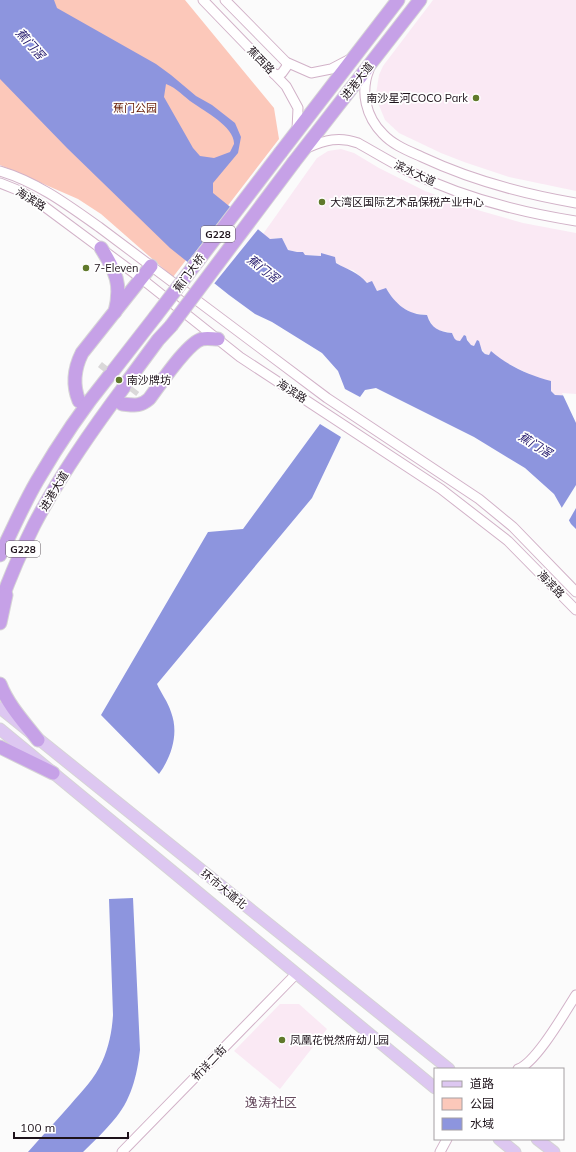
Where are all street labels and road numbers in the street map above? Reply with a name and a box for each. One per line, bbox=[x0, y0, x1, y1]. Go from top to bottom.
street label: 蕉西路 bbox=[245, 43, 277, 77]
street label: 进港大道 bbox=[338, 59, 376, 103]
street label: 滨水大道 bbox=[392, 157, 438, 189]
street label: 海滨路 bbox=[13, 184, 49, 214]
road number: G228 bbox=[201, 226, 235, 242]
street label: 蕉门大桥 bbox=[170, 251, 208, 295]
street label: 海滨路 bbox=[274, 376, 310, 406]
street label: 进港大道 bbox=[37, 469, 71, 513]
road number: G228 bbox=[6, 541, 40, 557]
street label: 海滨路 bbox=[535, 567, 567, 601]
street label: 环市大道北 bbox=[198, 866, 250, 912]
street label: 祈详二街 bbox=[189, 1042, 229, 1084]

